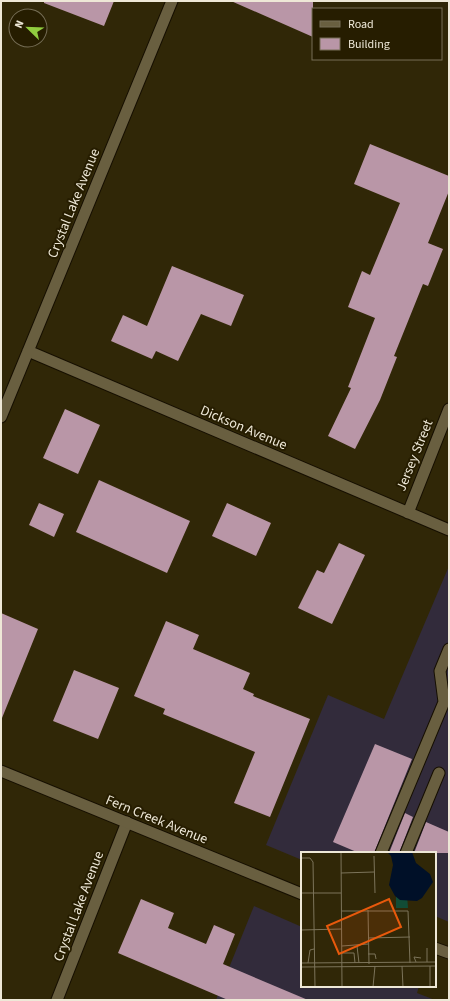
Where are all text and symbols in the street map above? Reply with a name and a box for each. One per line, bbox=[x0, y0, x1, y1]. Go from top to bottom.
north arrow bbox=[8, 8, 48, 48]
legend bbox=[312, 8, 442, 60]
text: Road bbox=[348, 16, 374, 33]
text: N bbox=[11, 18, 28, 31]
text: Building bbox=[348, 36, 390, 53]
street label: Crystal Lake Avenue bbox=[43, 146, 105, 261]
street label: Dickson Avenue bbox=[197, 401, 290, 455]
street label: Jersey Street bbox=[391, 416, 438, 494]
street label: Fern Creek Avenue bbox=[103, 790, 211, 850]
street label: Crystal Lake Avenue bbox=[49, 848, 109, 964]
inset map bbox=[301, 852, 436, 987]

